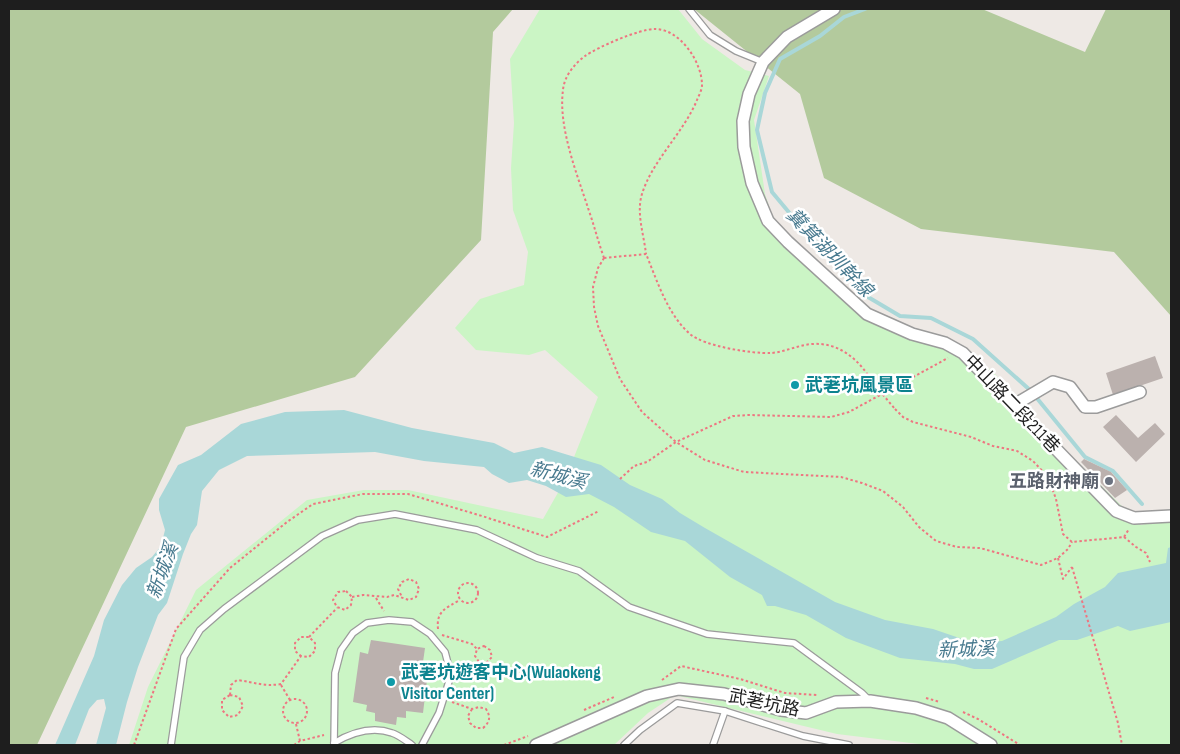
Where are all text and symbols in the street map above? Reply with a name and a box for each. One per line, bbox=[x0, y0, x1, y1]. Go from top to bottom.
water label: 糞箕湖圳幹線 bbox=[781, 204, 878, 303]
street label: 中山路二段211巷 bbox=[960, 351, 1064, 457]
place label: 武荖坑風景區 bbox=[805, 375, 913, 396]
marker: 武荖坑風景區 bbox=[789, 379, 801, 391]
water label: 新城溪 bbox=[527, 458, 591, 495]
place label: 五路財神廟 bbox=[1009, 471, 1099, 492]
marker: 五路財神廟 bbox=[1103, 475, 1115, 487]
water label: 新城溪 bbox=[142, 537, 185, 602]
water label: 新城溪 bbox=[937, 637, 998, 662]
place label: 武荖坑遊客中心(Wulaokeng Visitor Center) bbox=[401, 662, 601, 704]
marker: 武荖坑遊客中心(Wulaokeng Visitor Center) bbox=[385, 676, 397, 688]
street label: 武荖坑路 bbox=[727, 685, 801, 721]

